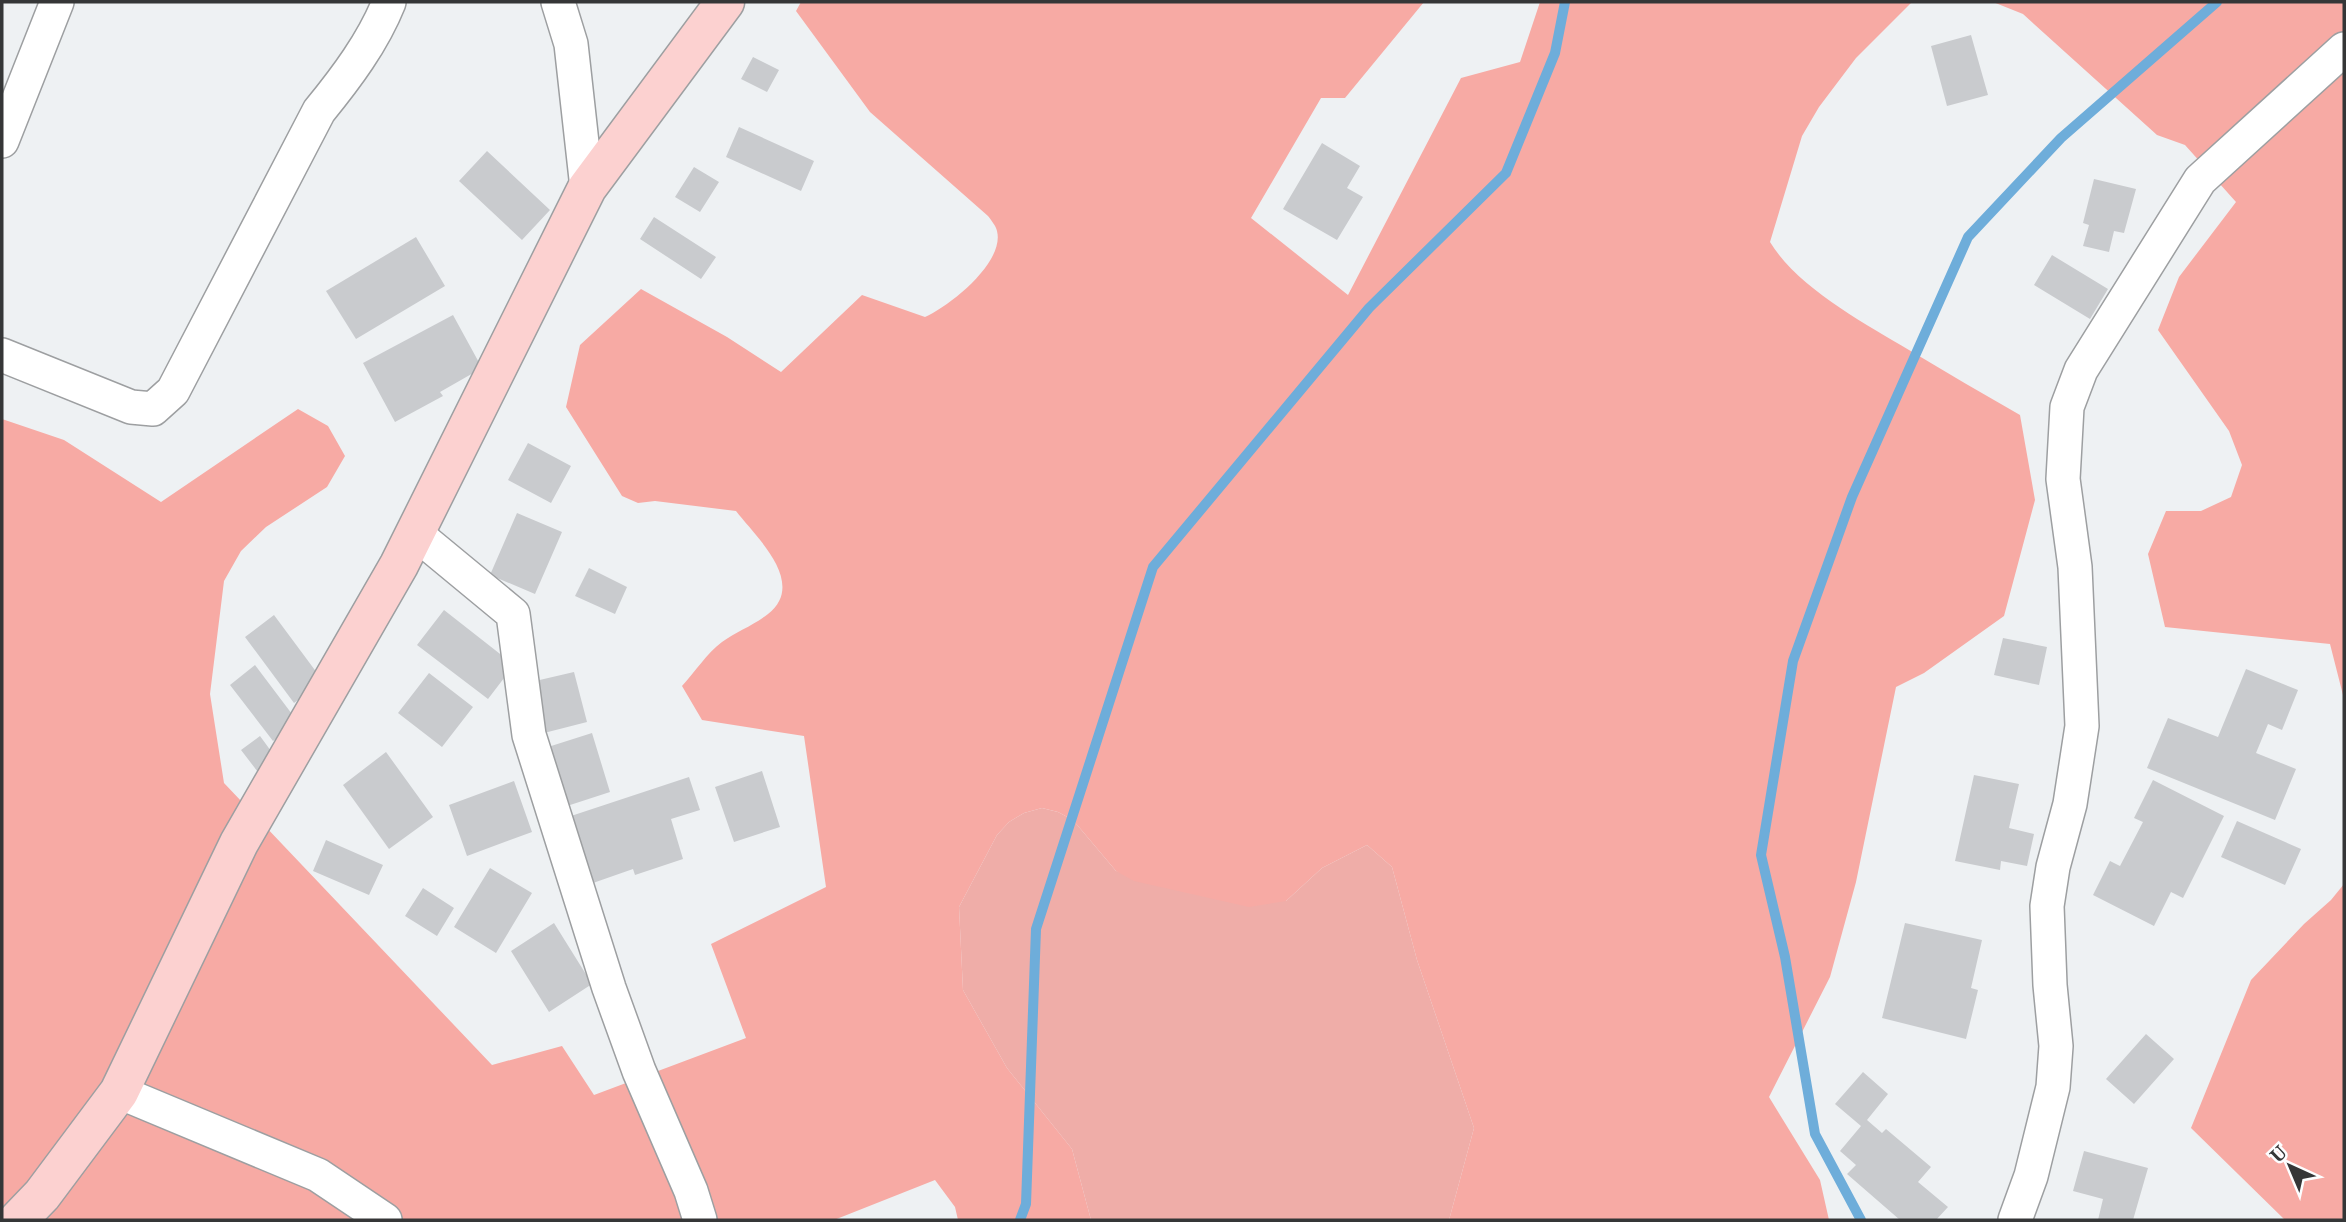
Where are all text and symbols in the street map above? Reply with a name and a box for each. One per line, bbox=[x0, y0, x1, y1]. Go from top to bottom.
north arrow bbox=[2255, 1131, 2325, 1201]
text: U bbox=[2264, 1139, 2292, 1168]

